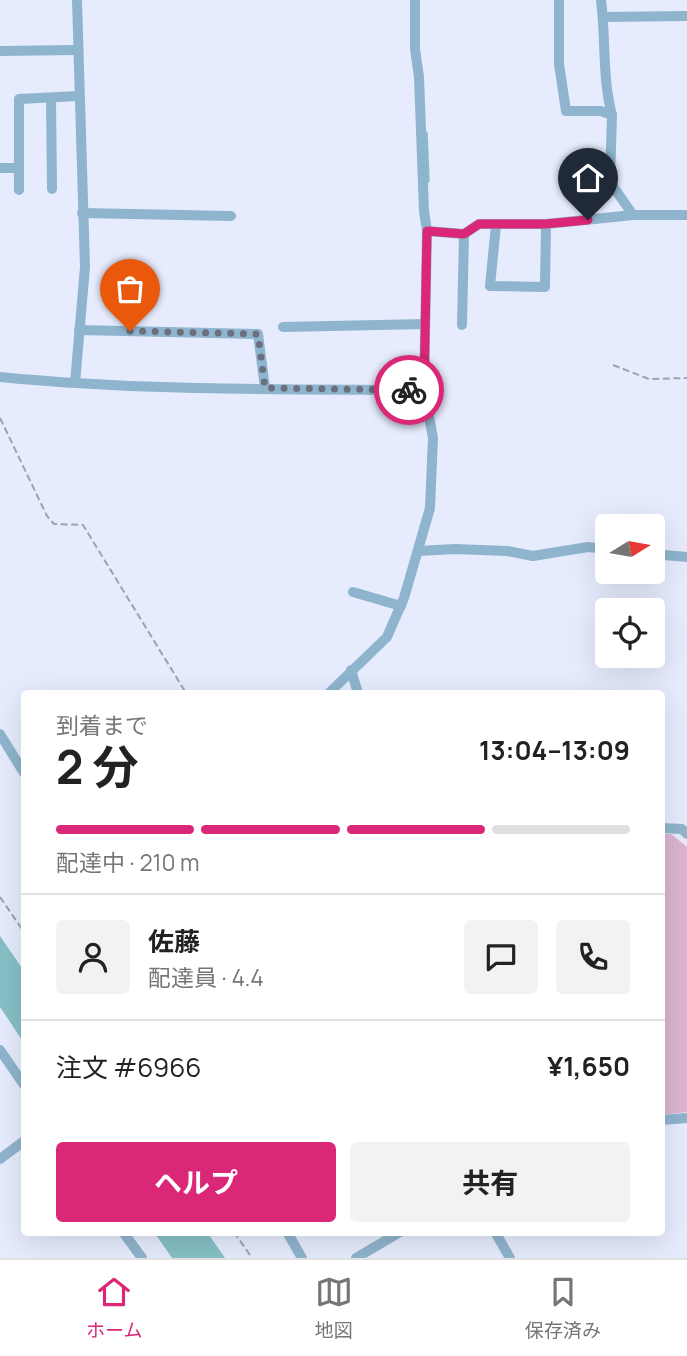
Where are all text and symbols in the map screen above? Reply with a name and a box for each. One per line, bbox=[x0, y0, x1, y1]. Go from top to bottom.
pin bbox=[558, 148, 618, 220]
icon: home bbox=[569, 159, 607, 197]
pin bbox=[100, 259, 160, 331]
icon: bag bbox=[111, 270, 149, 308]
courier bbox=[374, 355, 444, 425]
icon: bike bbox=[390, 371, 428, 409]
north arrow bbox=[595, 514, 665, 584]
map controls bbox=[595, 514, 665, 668]
button: locate bbox=[595, 598, 665, 668]
text: 到着まで bbox=[56, 709, 148, 741]
text: 13:04–13:09 bbox=[479, 732, 630, 768]
text: 2 分 bbox=[56, 735, 139, 798]
text: 配達中 · 210 m bbox=[56, 846, 200, 878]
button: person bbox=[56, 920, 130, 994]
button: chat bbox=[464, 920, 538, 994]
button: phone bbox=[556, 920, 630, 994]
text: 佐藤 bbox=[148, 923, 200, 959]
text: 配達員 · 4.4 bbox=[148, 961, 264, 993]
text: ¥1,650 bbox=[547, 1048, 630, 1084]
text: 注文 #6966 bbox=[56, 1049, 201, 1085]
button: ヘルプ bbox=[56, 1142, 336, 1222]
button: 共有 bbox=[350, 1142, 630, 1222]
tab: ホーム bbox=[86, 1273, 143, 1343]
tab: 地図 bbox=[315, 1273, 353, 1343]
tab: 保存済み bbox=[525, 1273, 601, 1343]

